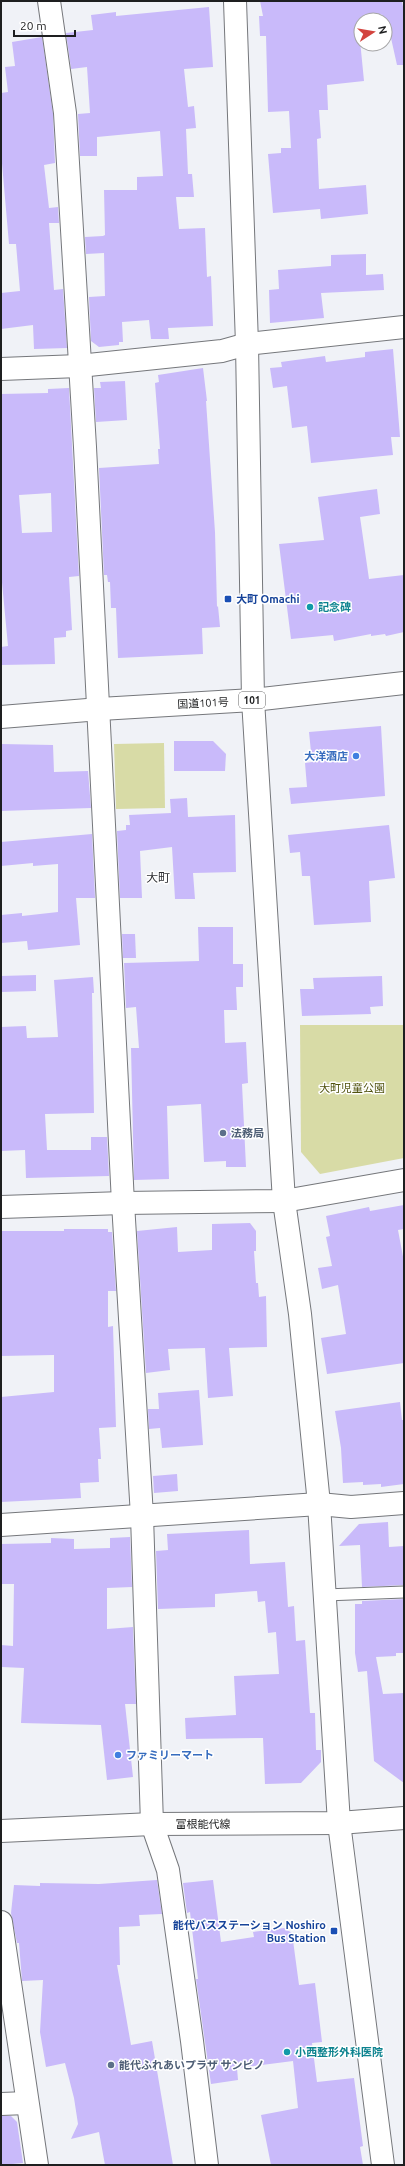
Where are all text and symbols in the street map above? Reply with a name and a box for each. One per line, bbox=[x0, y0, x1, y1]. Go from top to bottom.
scale bar bbox=[14, 12, 75, 38]
north arrow bbox=[353, 12, 393, 52]
text: 20 m bbox=[20, 19, 47, 32]
text: N bbox=[376, 25, 390, 35]
place label: 大町 Omachi bbox=[236, 593, 300, 605]
marker: 大町 Omachi bbox=[223, 594, 233, 604]
place label: 記念碑 bbox=[318, 601, 351, 613]
marker: 記念碑 bbox=[305, 602, 315, 612]
road number: 101 bbox=[239, 692, 265, 708]
street label: 国道101号 bbox=[177, 696, 229, 710]
place label: 大洋酒店 bbox=[304, 750, 348, 762]
marker: 大洋酒店 bbox=[351, 751, 361, 761]
district label: 大町 bbox=[146, 871, 170, 884]
park label: 大町児童公園 bbox=[319, 1082, 385, 1094]
place label: 法務局 bbox=[231, 1127, 264, 1139]
marker: 法務局 bbox=[218, 1128, 228, 1138]
place label: ファミリーマート bbox=[126, 1749, 214, 1761]
marker: ファミリーマート bbox=[113, 1750, 123, 1760]
street label: 富根能代線 bbox=[176, 1818, 231, 1830]
place label: 能代バスステーション Noshiro Bus Station bbox=[173, 1919, 326, 1944]
marker: 能代バスステーション Noshiro Bus Station bbox=[329, 1926, 339, 1936]
place label: 小西整形外科医院 bbox=[295, 2046, 383, 2058]
marker: 小西整形外科医院 bbox=[282, 2047, 292, 2057]
place label: 能代ふれあいプラザ サンピノ bbox=[119, 2059, 265, 2071]
marker: 能代ふれあいプラザ サンピノ bbox=[106, 2060, 116, 2070]

